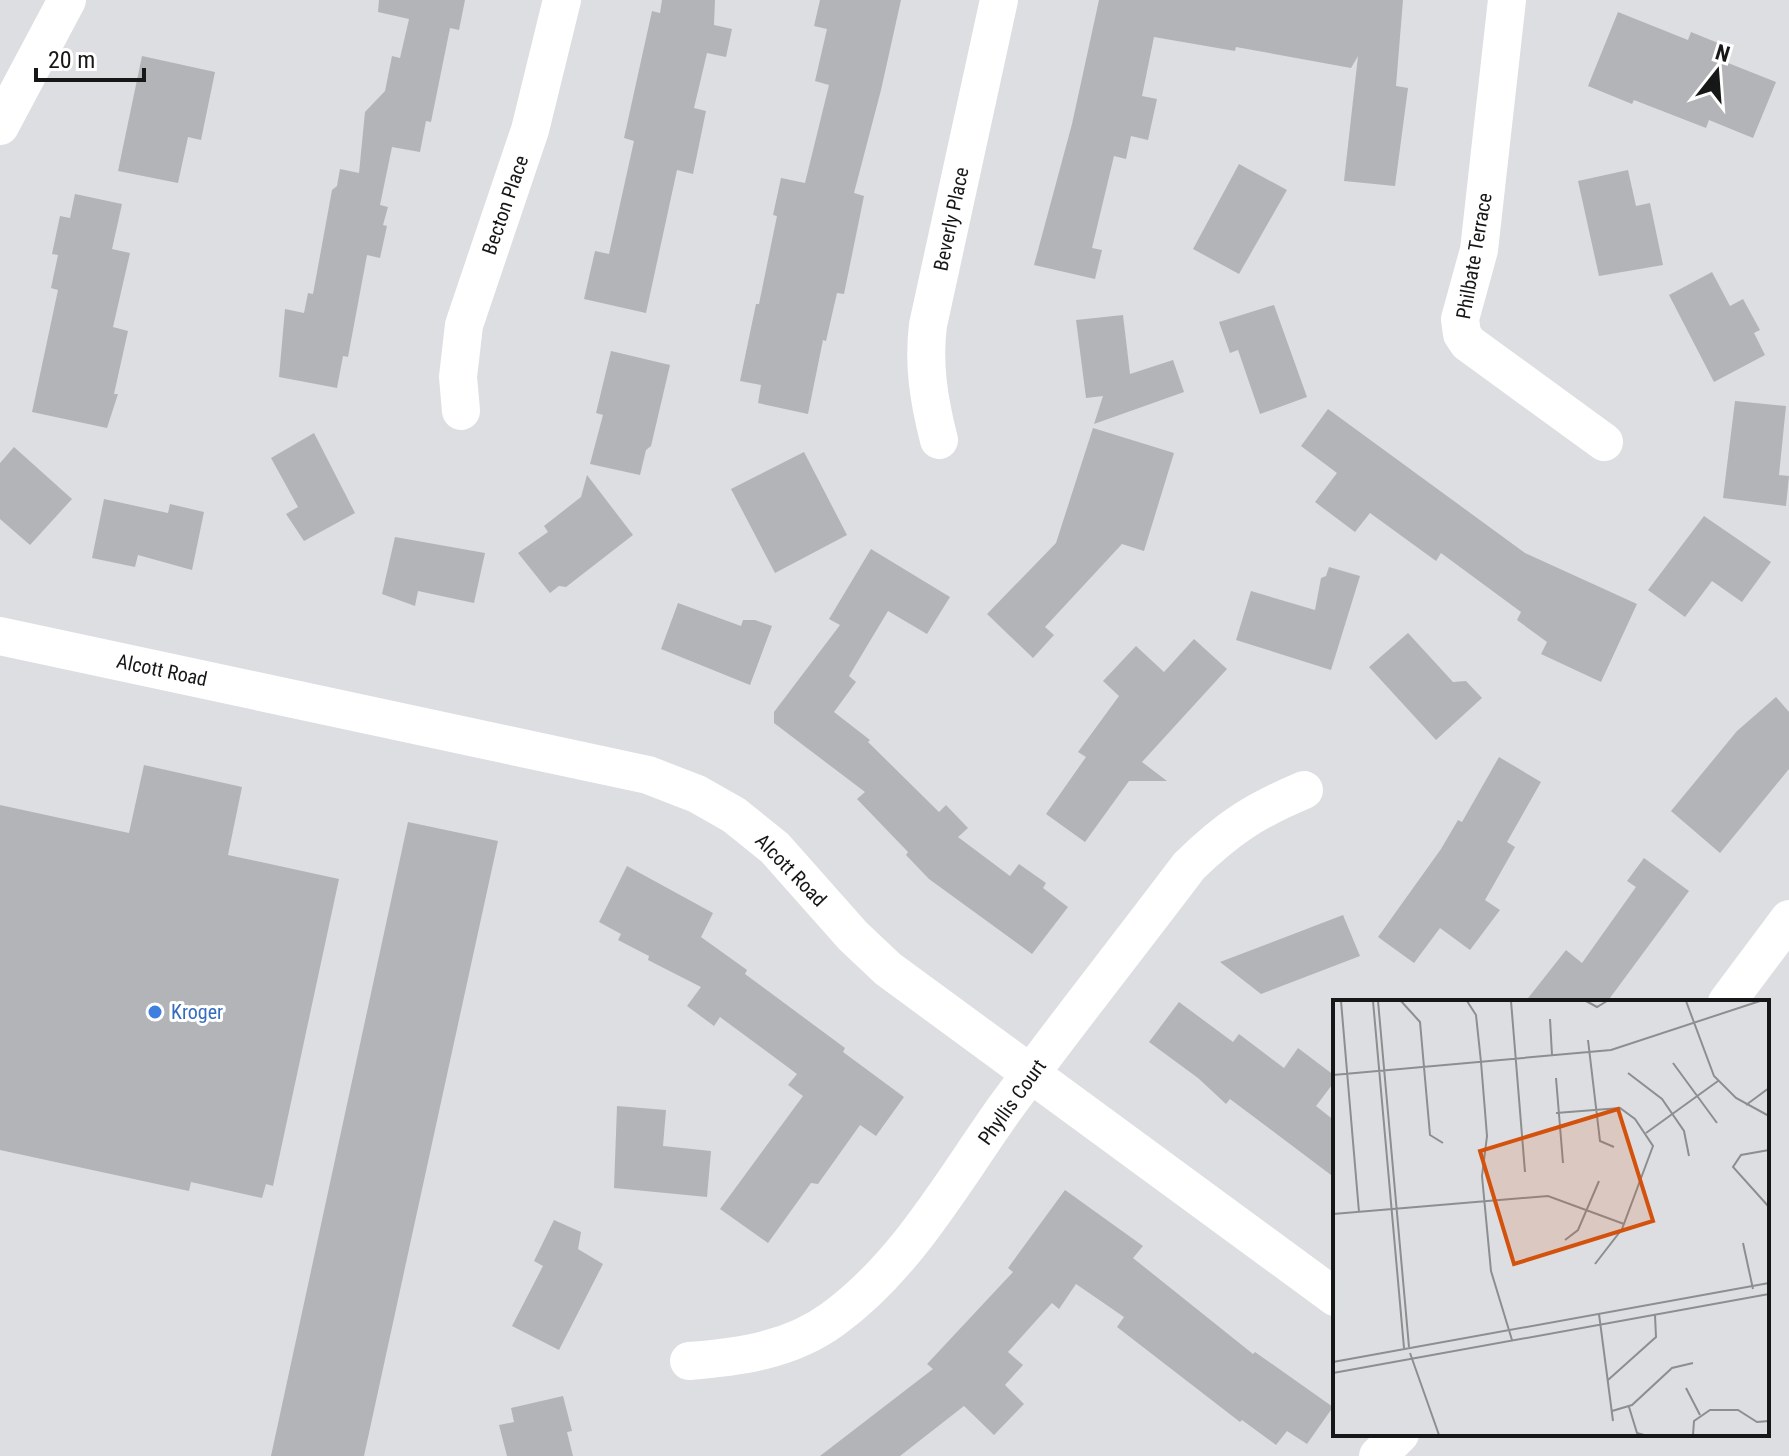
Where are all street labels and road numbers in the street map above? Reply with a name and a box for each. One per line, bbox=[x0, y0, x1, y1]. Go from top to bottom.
street label: Becton Place bbox=[477, 152, 533, 258]
street label: Beverly Place bbox=[928, 165, 974, 273]
street label: Philbate Terrace bbox=[1451, 191, 1497, 321]
street label: Alcott Road bbox=[115, 649, 209, 691]
street label: Alcott Road bbox=[750, 829, 832, 911]
street label: Phyllis Court bbox=[973, 1054, 1051, 1150]

